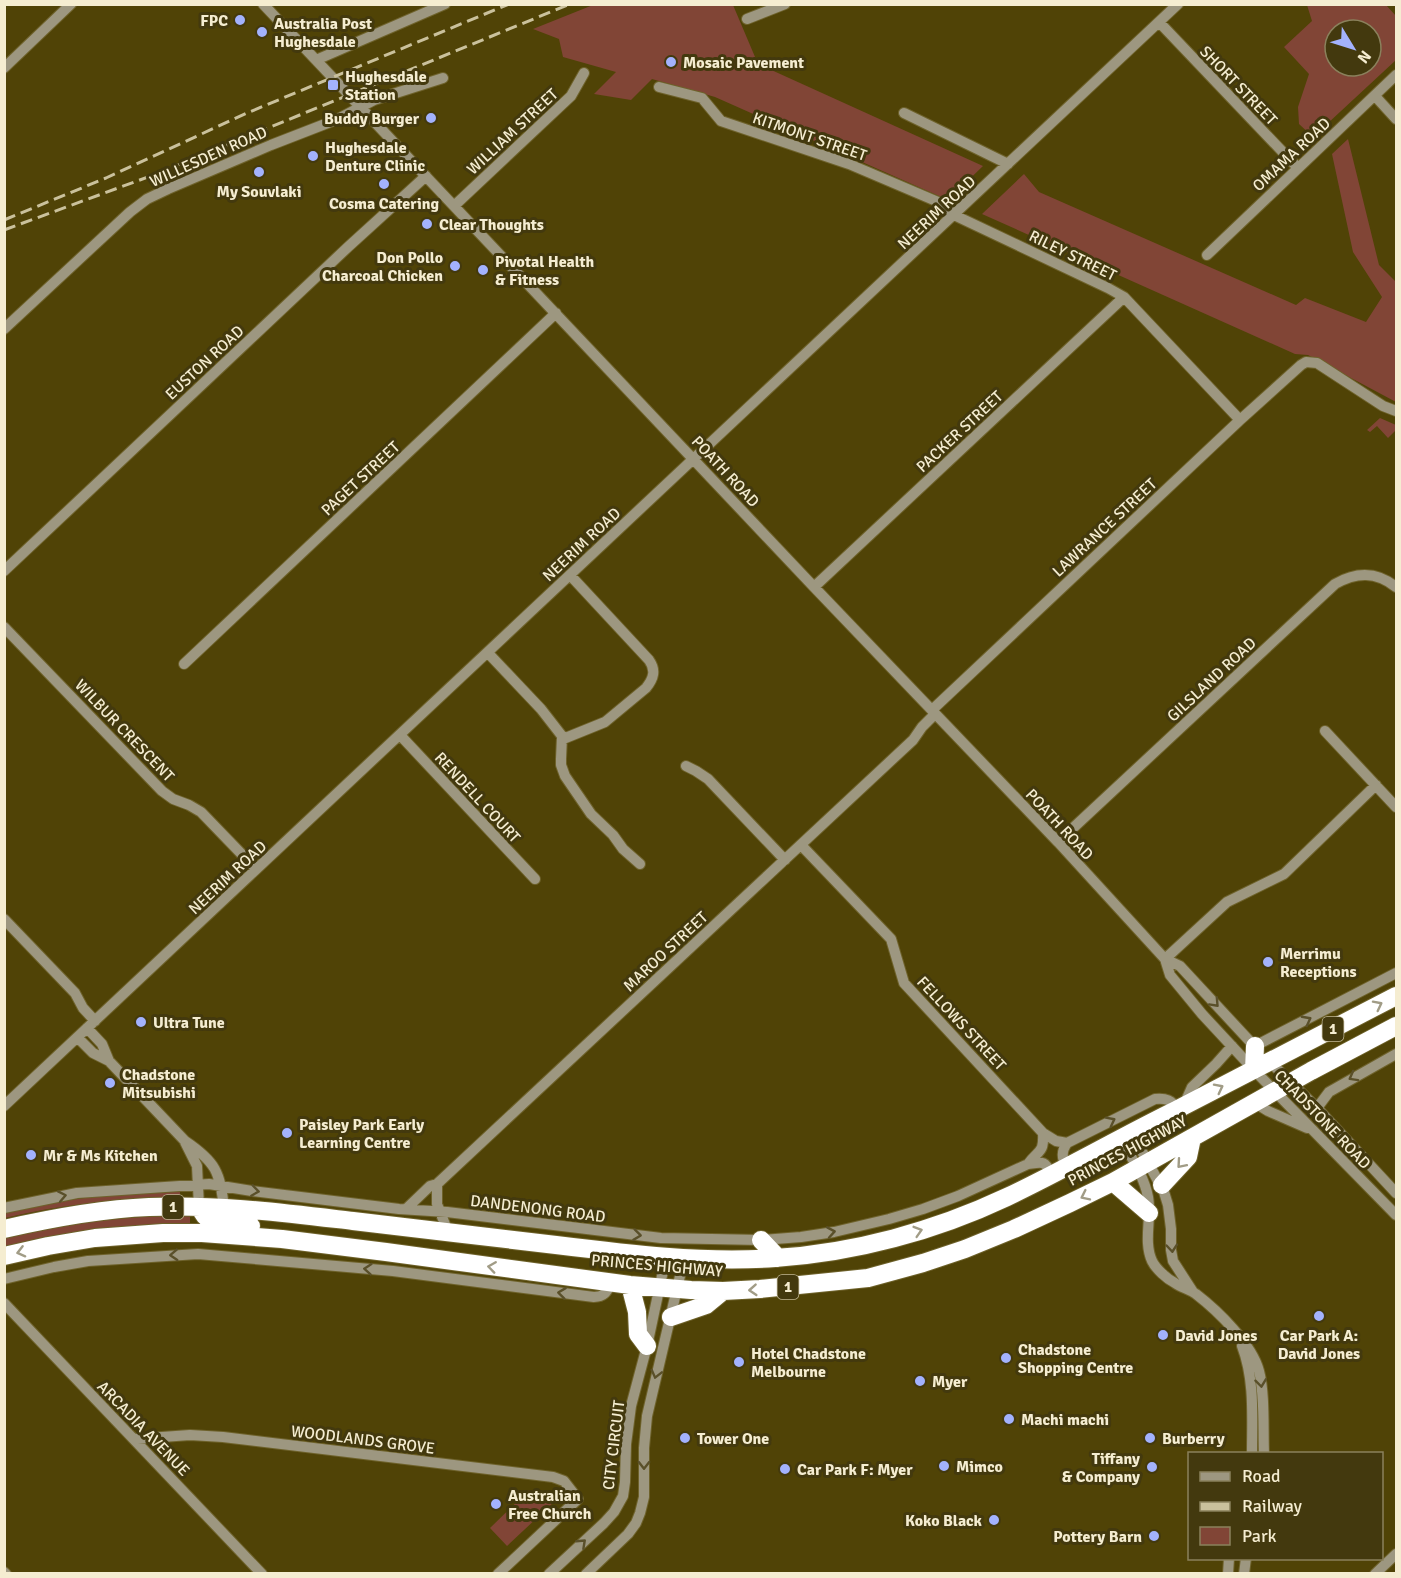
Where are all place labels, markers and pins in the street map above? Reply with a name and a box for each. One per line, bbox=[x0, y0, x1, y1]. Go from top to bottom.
place label: FPC bbox=[200, 11, 228, 31]
marker: FPC bbox=[233, 13, 247, 27]
place label: Australia Post Hughesdale bbox=[274, 14, 372, 52]
marker: Australia Post Hughesdale bbox=[255, 25, 269, 39]
place label: Mosaic Pavement bbox=[683, 53, 804, 73]
marker: Mosaic Pavement bbox=[664, 55, 678, 69]
place label: Hughesdale Station bbox=[345, 67, 427, 105]
marker: Hughesdale Station bbox=[326, 78, 340, 92]
place label: Buddy Burger bbox=[324, 109, 420, 129]
marker: Buddy Burger bbox=[424, 111, 438, 125]
place label: Hughesdale Denture Clinic bbox=[325, 138, 426, 176]
marker: Hughesdale Denture Clinic bbox=[306, 149, 320, 163]
marker: My Souvlaki bbox=[252, 165, 266, 179]
marker: Cosma Catering bbox=[377, 177, 391, 191]
place label: My Souvlaki bbox=[217, 182, 301, 202]
place label: Cosma Catering bbox=[329, 194, 439, 214]
place label: Clear Thoughts bbox=[439, 215, 544, 235]
marker: Clear Thoughts bbox=[420, 217, 434, 231]
place label: Don Pollo Charcoal Chicken bbox=[322, 248, 443, 286]
place label: Pivotal Health & Fitness bbox=[495, 252, 595, 290]
marker: Don Pollo Charcoal Chicken bbox=[448, 259, 462, 273]
marker: Pivotal Health & Fitness bbox=[476, 263, 490, 277]
place label: Merrimu Receptions bbox=[1280, 944, 1357, 982]
marker: Merrimu Receptions bbox=[1261, 955, 1275, 969]
place label: Ultra Tune bbox=[153, 1013, 225, 1033]
marker: Ultra Tune bbox=[134, 1015, 148, 1029]
place label: Chadstone Mitsubishi bbox=[122, 1065, 196, 1103]
marker: Chadstone Mitsubishi bbox=[103, 1076, 117, 1090]
place label: Paisley Park Early Learning Centre bbox=[299, 1115, 424, 1153]
marker: Paisley Park Early Learning Centre bbox=[280, 1126, 294, 1140]
place label: Mr & Ms Kitchen bbox=[43, 1146, 158, 1166]
marker: Mr & Ms Kitchen bbox=[24, 1148, 38, 1162]
marker: Car Park A: David Jones bbox=[1312, 1309, 1326, 1323]
place label: David Jones bbox=[1175, 1326, 1257, 1346]
place label: Car Park A: David Jones bbox=[1278, 1326, 1360, 1364]
marker: David Jones bbox=[1156, 1328, 1170, 1342]
place label: Chadstone Shopping Centre bbox=[1018, 1340, 1133, 1378]
place label: Hotel Chadstone Melbourne bbox=[751, 1344, 866, 1382]
marker: Chadstone Shopping Centre bbox=[999, 1351, 1013, 1365]
marker: Hotel Chadstone Melbourne bbox=[732, 1355, 746, 1369]
place label: Myer bbox=[932, 1372, 968, 1392]
marker: Myer bbox=[913, 1374, 927, 1388]
place label: Machi machi bbox=[1021, 1410, 1109, 1430]
marker: Machi machi bbox=[1002, 1412, 1016, 1426]
place label: Tower One bbox=[697, 1429, 769, 1449]
place label: Burberry bbox=[1162, 1429, 1225, 1449]
marker: Tower One bbox=[678, 1431, 692, 1445]
marker: Burberry bbox=[1143, 1431, 1157, 1445]
place label: Tiffany & Company bbox=[1062, 1449, 1140, 1487]
place label: Mimco bbox=[956, 1457, 1003, 1477]
marker: Mimco bbox=[937, 1459, 951, 1473]
place label: Car Park F: Myer bbox=[797, 1460, 913, 1480]
marker: Tiffany & Company bbox=[1145, 1460, 1159, 1474]
marker: Car Park F: Myer bbox=[778, 1462, 792, 1476]
place label: Australian Free Church bbox=[508, 1486, 592, 1524]
marker: Australian Free Church bbox=[489, 1497, 503, 1511]
place label: Koko Black bbox=[905, 1511, 983, 1531]
marker: Koko Black bbox=[987, 1513, 1001, 1527]
place label: Pottery Barn bbox=[1053, 1527, 1142, 1547]
marker: Pottery Barn bbox=[1147, 1529, 1161, 1543]

